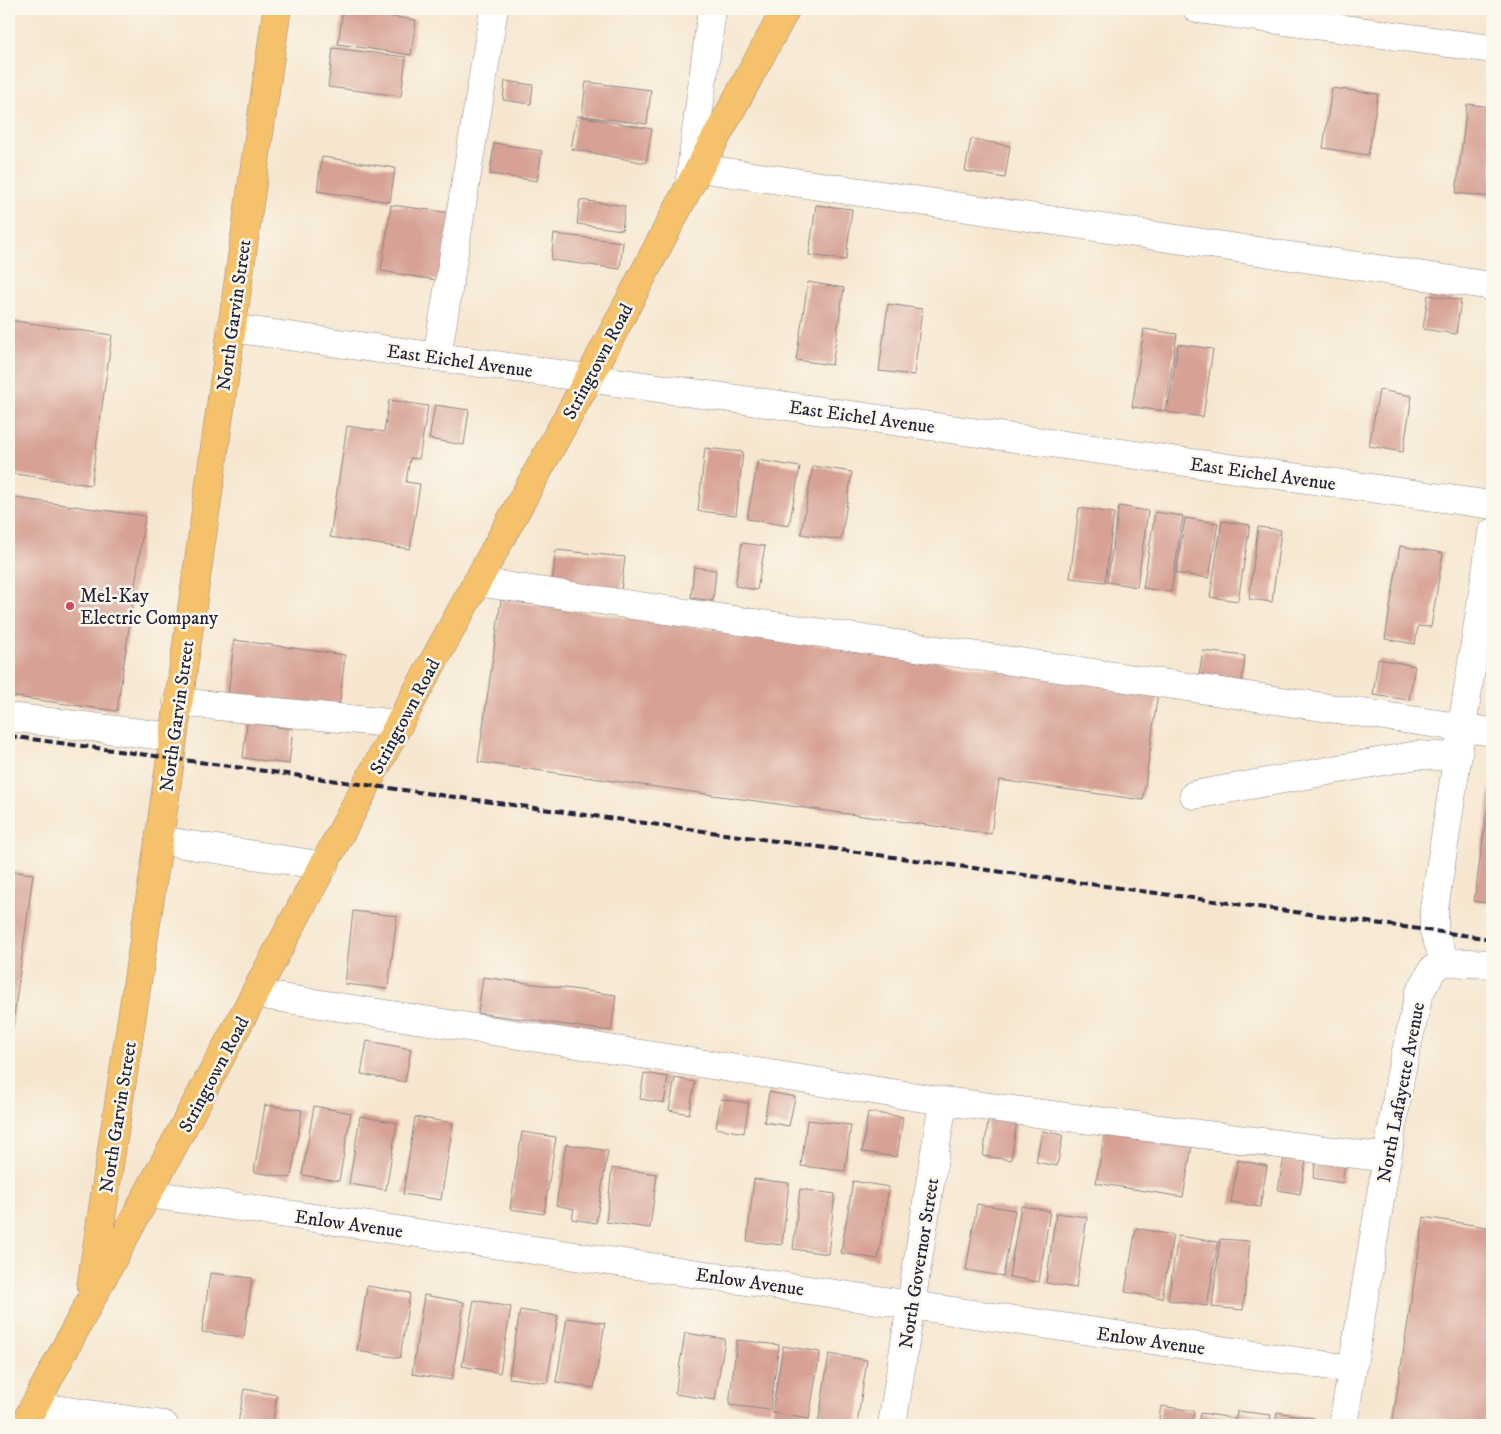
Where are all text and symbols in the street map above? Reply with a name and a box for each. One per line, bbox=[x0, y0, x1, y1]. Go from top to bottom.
street label: North Garvin Street bbox=[212, 238, 256, 392]
street label: Stringtown Road bbox=[558, 299, 639, 424]
street label: East Eichel Avenue bbox=[385, 340, 534, 383]
street label: East Eichel Avenue bbox=[787, 396, 936, 439]
street label: East Eichel Avenue bbox=[1188, 453, 1337, 496]
place label: Mel-Kay Electric Company bbox=[80, 585, 219, 630]
marker: Mel-Kay Electric Company bbox=[64, 600, 76, 612]
street label: North Garvin Street bbox=[155, 639, 199, 793]
street label: Stringtown Road bbox=[365, 654, 446, 779]
street label: North Lafayette Avenue bbox=[1373, 1000, 1430, 1184]
street label: Stringtown Road bbox=[174, 1012, 255, 1137]
street label: North Garvin Street bbox=[95, 1040, 142, 1194]
street label: North Governor Street bbox=[895, 1176, 944, 1350]
street label: Enlow Avenue bbox=[293, 1205, 405, 1243]
street label: Enlow Avenue bbox=[694, 1263, 806, 1301]
street label: Enlow Avenue bbox=[1095, 1322, 1207, 1360]

